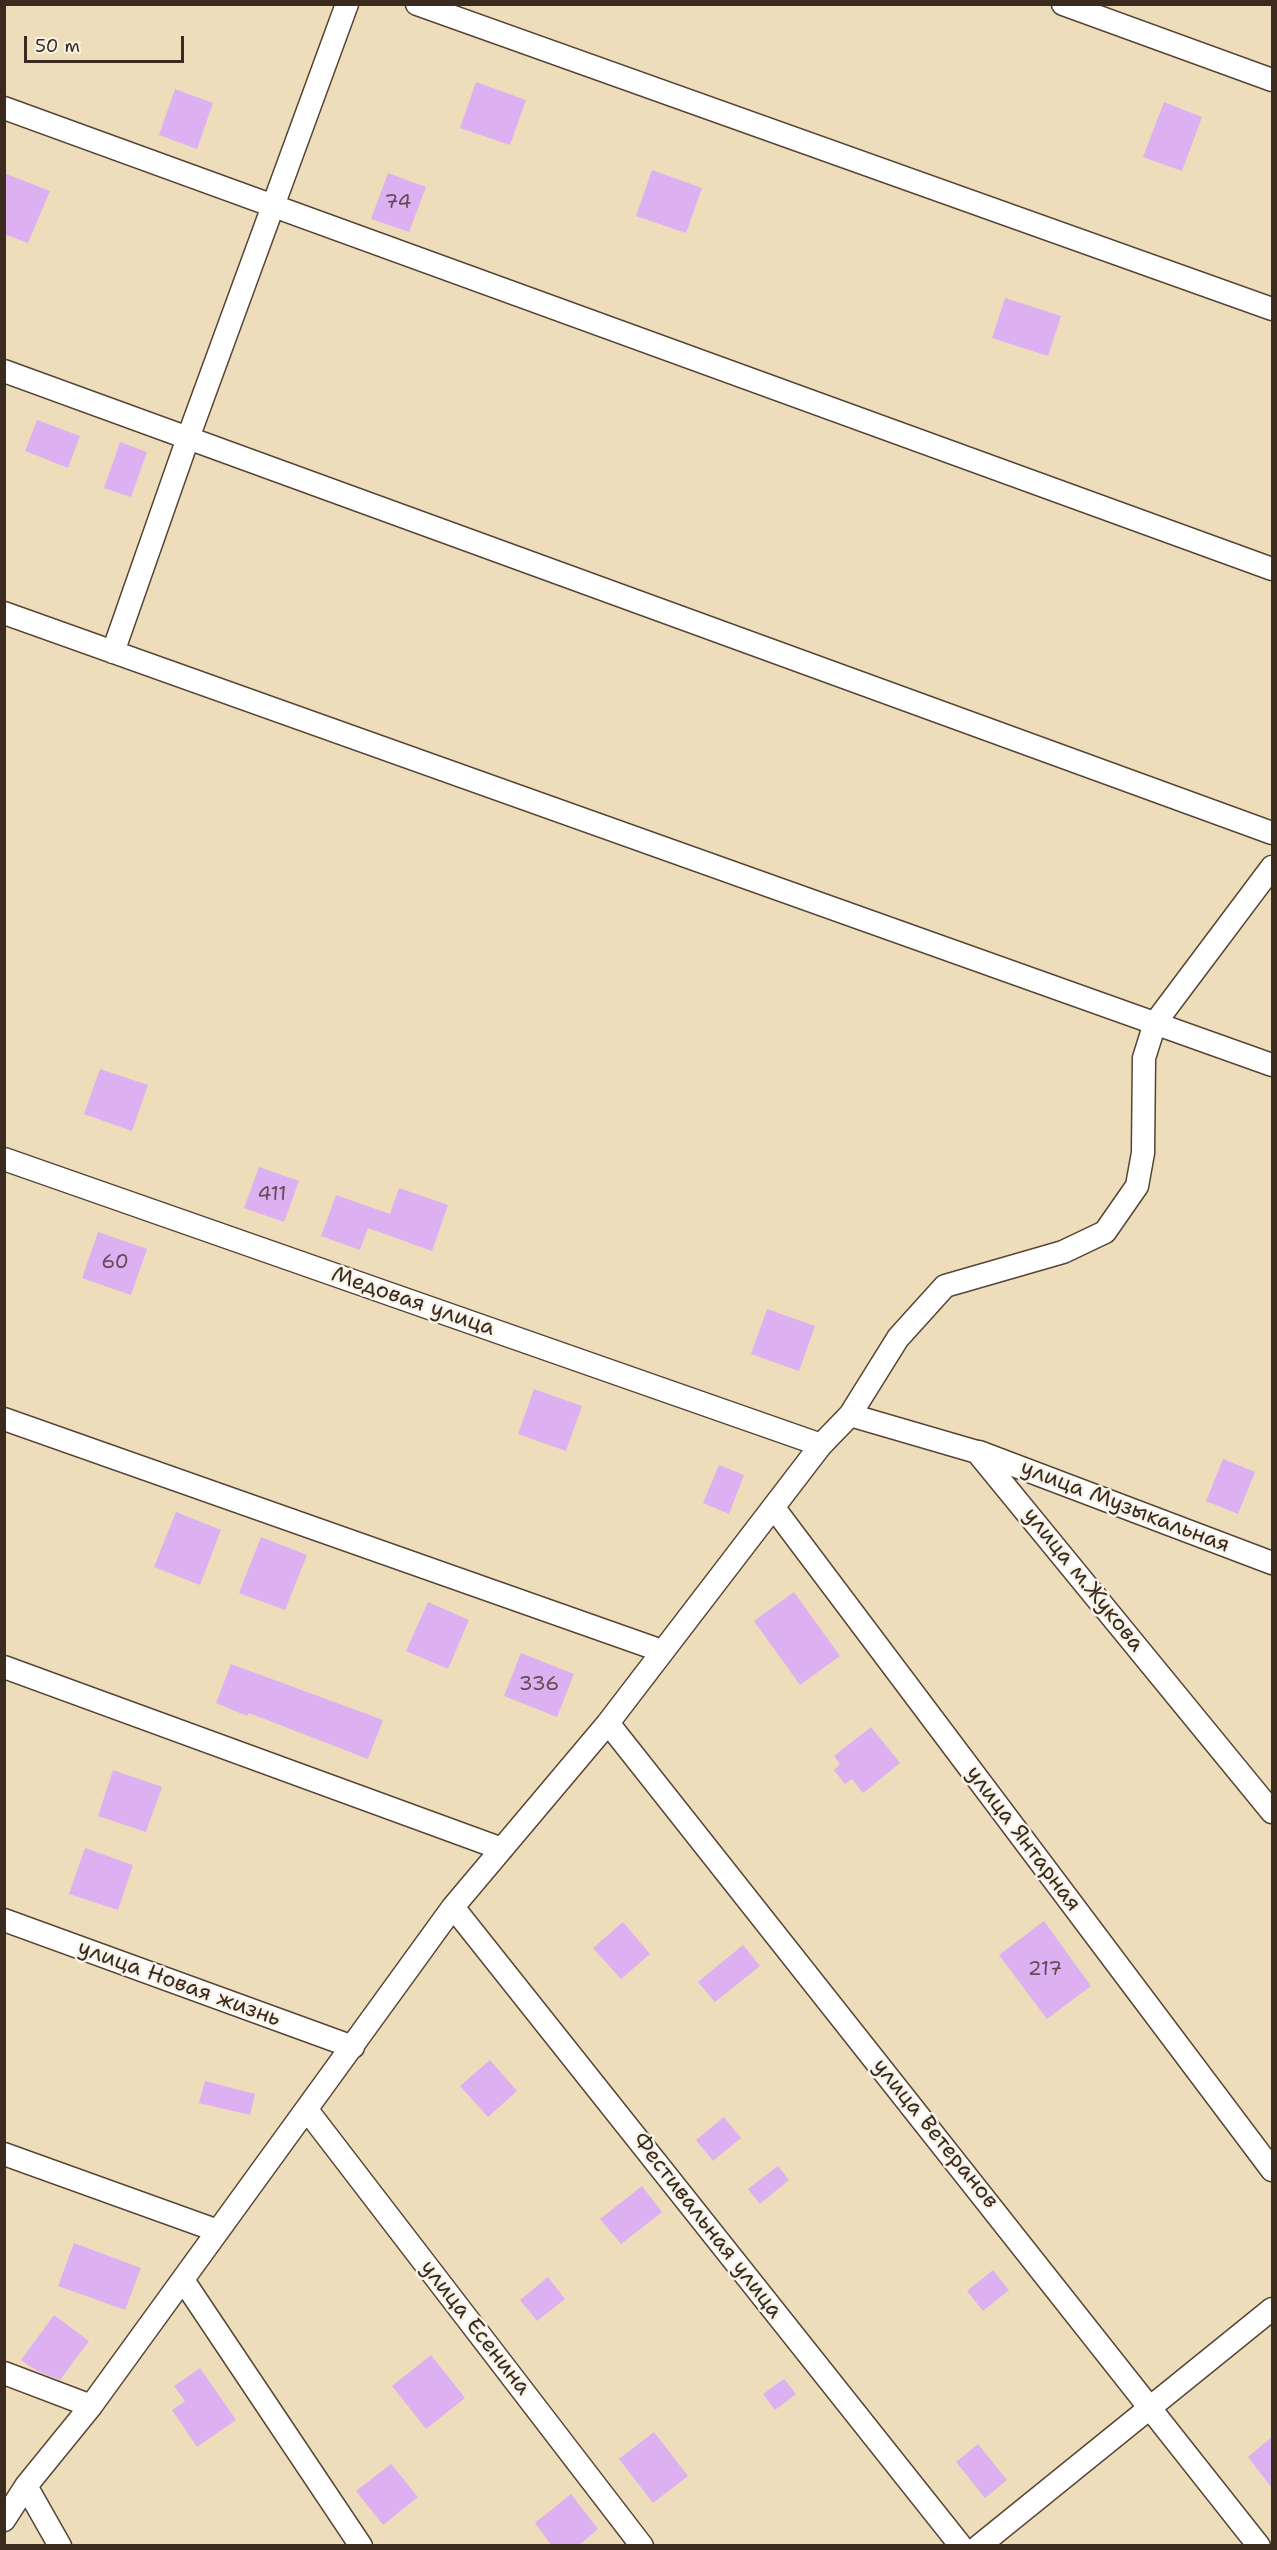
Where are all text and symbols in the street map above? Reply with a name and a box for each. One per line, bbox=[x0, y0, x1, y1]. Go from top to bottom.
scale bar bbox=[27, 24, 188, 62]
text: 50 m bbox=[35, 34, 80, 58]
house number: 74 bbox=[384, 191, 412, 215]
house number: 411 bbox=[257, 1183, 287, 1207]
house number: 60 bbox=[101, 1251, 129, 1275]
street label: Медовая улица bbox=[328, 1262, 498, 1342]
street label: улица Музыкальная bbox=[1017, 1455, 1233, 1559]
street label: улица м.Жукова bbox=[1017, 1503, 1149, 1657]
house number: 336 bbox=[519, 1673, 559, 1697]
street label: улица Янтарная bbox=[960, 1761, 1086, 1917]
street label: улица Новая жизнь bbox=[74, 1935, 284, 2033]
house number: 217 bbox=[1028, 1958, 1062, 1982]
street label: улица Ветеранов bbox=[866, 2054, 1004, 2214]
street label: Фестивальная улица bbox=[626, 2128, 788, 2324]
street label: улица Есенина bbox=[414, 2255, 536, 2401]

